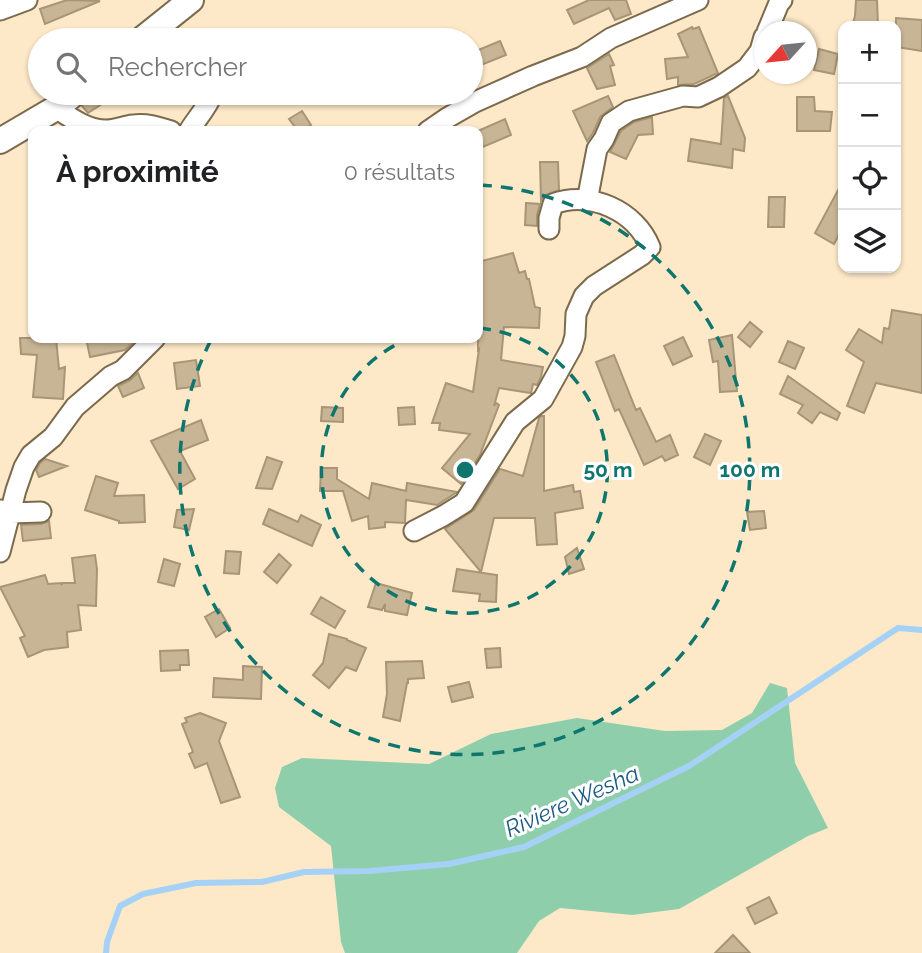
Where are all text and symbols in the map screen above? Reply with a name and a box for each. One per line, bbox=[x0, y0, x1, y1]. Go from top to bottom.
north arrow bbox=[754, 21, 817, 84]
map controls bbox=[838, 21, 901, 273]
button: + bbox=[838, 21, 901, 84]
search box bbox=[28, 28, 483, 105]
icon: search bbox=[52, 48, 90, 86]
text: Rechercher bbox=[108, 52, 247, 82]
button: − bbox=[838, 84, 901, 147]
button: locate bbox=[838, 147, 901, 210]
text: À proximité bbox=[56, 154, 219, 189]
text: 0 résultats bbox=[344, 158, 455, 185]
button: layers bbox=[838, 210, 901, 273]
text: 50 m bbox=[583, 457, 633, 482]
text: 100 m bbox=[720, 457, 780, 482]
centre of rings bbox=[453, 458, 477, 482]
water label: Riviere Wesha bbox=[501, 759, 643, 842]

